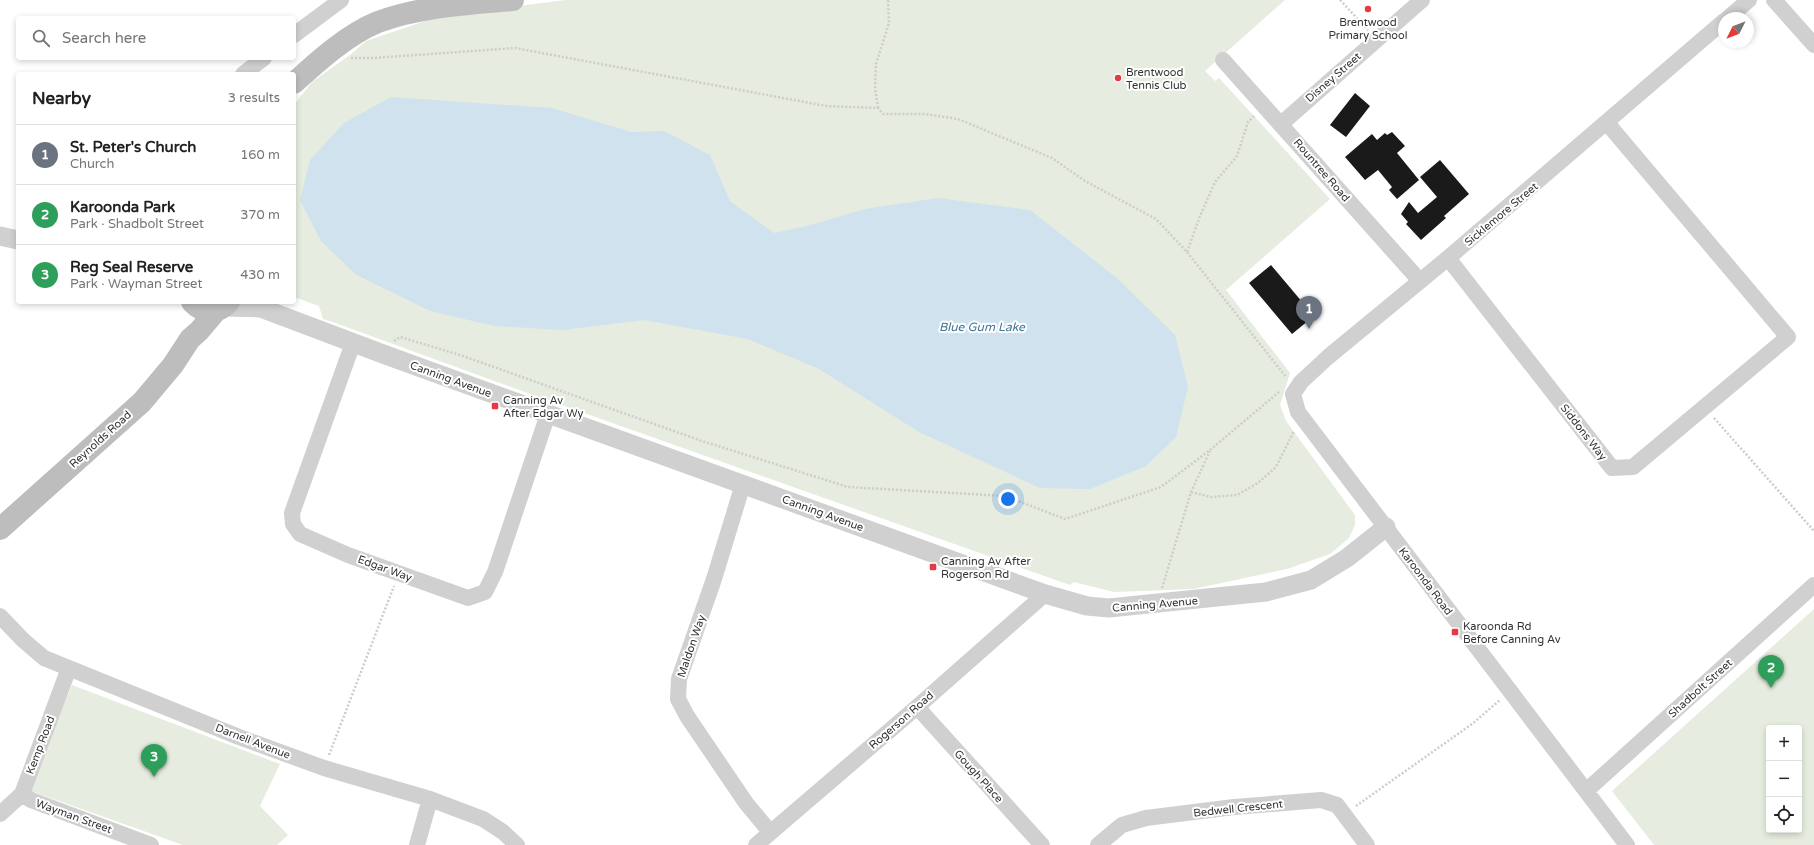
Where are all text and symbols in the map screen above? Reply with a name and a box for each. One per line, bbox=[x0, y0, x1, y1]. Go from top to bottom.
marker: Brentwood Primary School bbox=[1363, 4, 1373, 14]
north arrow bbox=[1718, 12, 1754, 48]
search box bbox=[16, 16, 296, 60]
place label: Brentwood Primary School bbox=[1329, 16, 1407, 42]
icon: search bbox=[30, 27, 52, 49]
text: Search here bbox=[62, 29, 146, 47]
street label: Disney Street bbox=[1303, 50, 1364, 105]
place label: Brentwood Tennis Club bbox=[1126, 66, 1187, 92]
marker: Brentwood Tennis Club bbox=[1113, 73, 1123, 83]
text: Nearby bbox=[32, 88, 91, 109]
text: 3 results bbox=[228, 90, 280, 106]
street label: Rountree Road bbox=[1291, 136, 1352, 204]
text: St. Peter's Church bbox=[70, 138, 196, 156]
text: 1 bbox=[41, 147, 49, 163]
text: 160 m bbox=[240, 147, 280, 163]
text: Church bbox=[70, 156, 114, 172]
street label: Sicklemore Street bbox=[1462, 180, 1541, 249]
text: Karoonda Park bbox=[70, 198, 175, 216]
text: 2 bbox=[41, 207, 49, 223]
text: 370 m bbox=[240, 207, 280, 223]
text: Park · Shadbolt Street bbox=[70, 216, 204, 232]
text: Reg Seal Reserve bbox=[70, 258, 193, 276]
text: 3 bbox=[41, 267, 49, 283]
text: 430 m bbox=[240, 267, 280, 283]
text: Park · Wayman Street bbox=[70, 276, 202, 292]
pin: 1 bbox=[1296, 296, 1322, 329]
water label: Blue Gum Lake bbox=[939, 320, 1026, 334]
street label: Canning Avenue bbox=[408, 359, 493, 400]
place label: Canning Av After Edgar Wy bbox=[503, 394, 584, 420]
marker: Canning Av After Edgar Wy bbox=[490, 401, 500, 411]
street label: Siddons Way bbox=[1558, 402, 1610, 463]
street label: Reynolds Road bbox=[67, 408, 134, 471]
your location bbox=[998, 489, 1018, 509]
street label: Canning Avenue bbox=[780, 493, 865, 534]
street label: Karoonda Road bbox=[1396, 545, 1455, 618]
street label: Edgar Way bbox=[356, 553, 414, 584]
place label: Canning Av After Rogerson Rd bbox=[941, 555, 1031, 581]
marker: Canning Av After Rogerson Rd bbox=[928, 562, 938, 572]
street label: Canning Avenue bbox=[1112, 594, 1198, 615]
street label: Maldon Way bbox=[675, 613, 708, 679]
place label: Karoonda Rd Before Canning Av bbox=[1463, 620, 1561, 646]
marker: Karoonda Rd Before Canning Av bbox=[1450, 627, 1460, 637]
pin: 2 bbox=[1758, 655, 1784, 688]
street label: Shadbolt Street bbox=[1666, 656, 1735, 720]
street label: Rogerson Road bbox=[866, 689, 936, 752]
street label: Kemp Road bbox=[23, 714, 58, 776]
street label: Darnell Avenue bbox=[214, 721, 292, 762]
map controls bbox=[1766, 725, 1802, 833]
button: + bbox=[1766, 725, 1802, 761]
pin: 3 bbox=[141, 744, 167, 777]
street label: Gough Place bbox=[952, 747, 1006, 805]
button: − bbox=[1766, 761, 1802, 797]
street label: Wayman Street bbox=[34, 797, 114, 836]
street label: Bedwell Crescent bbox=[1193, 797, 1283, 820]
button: locate bbox=[1766, 797, 1802, 833]

